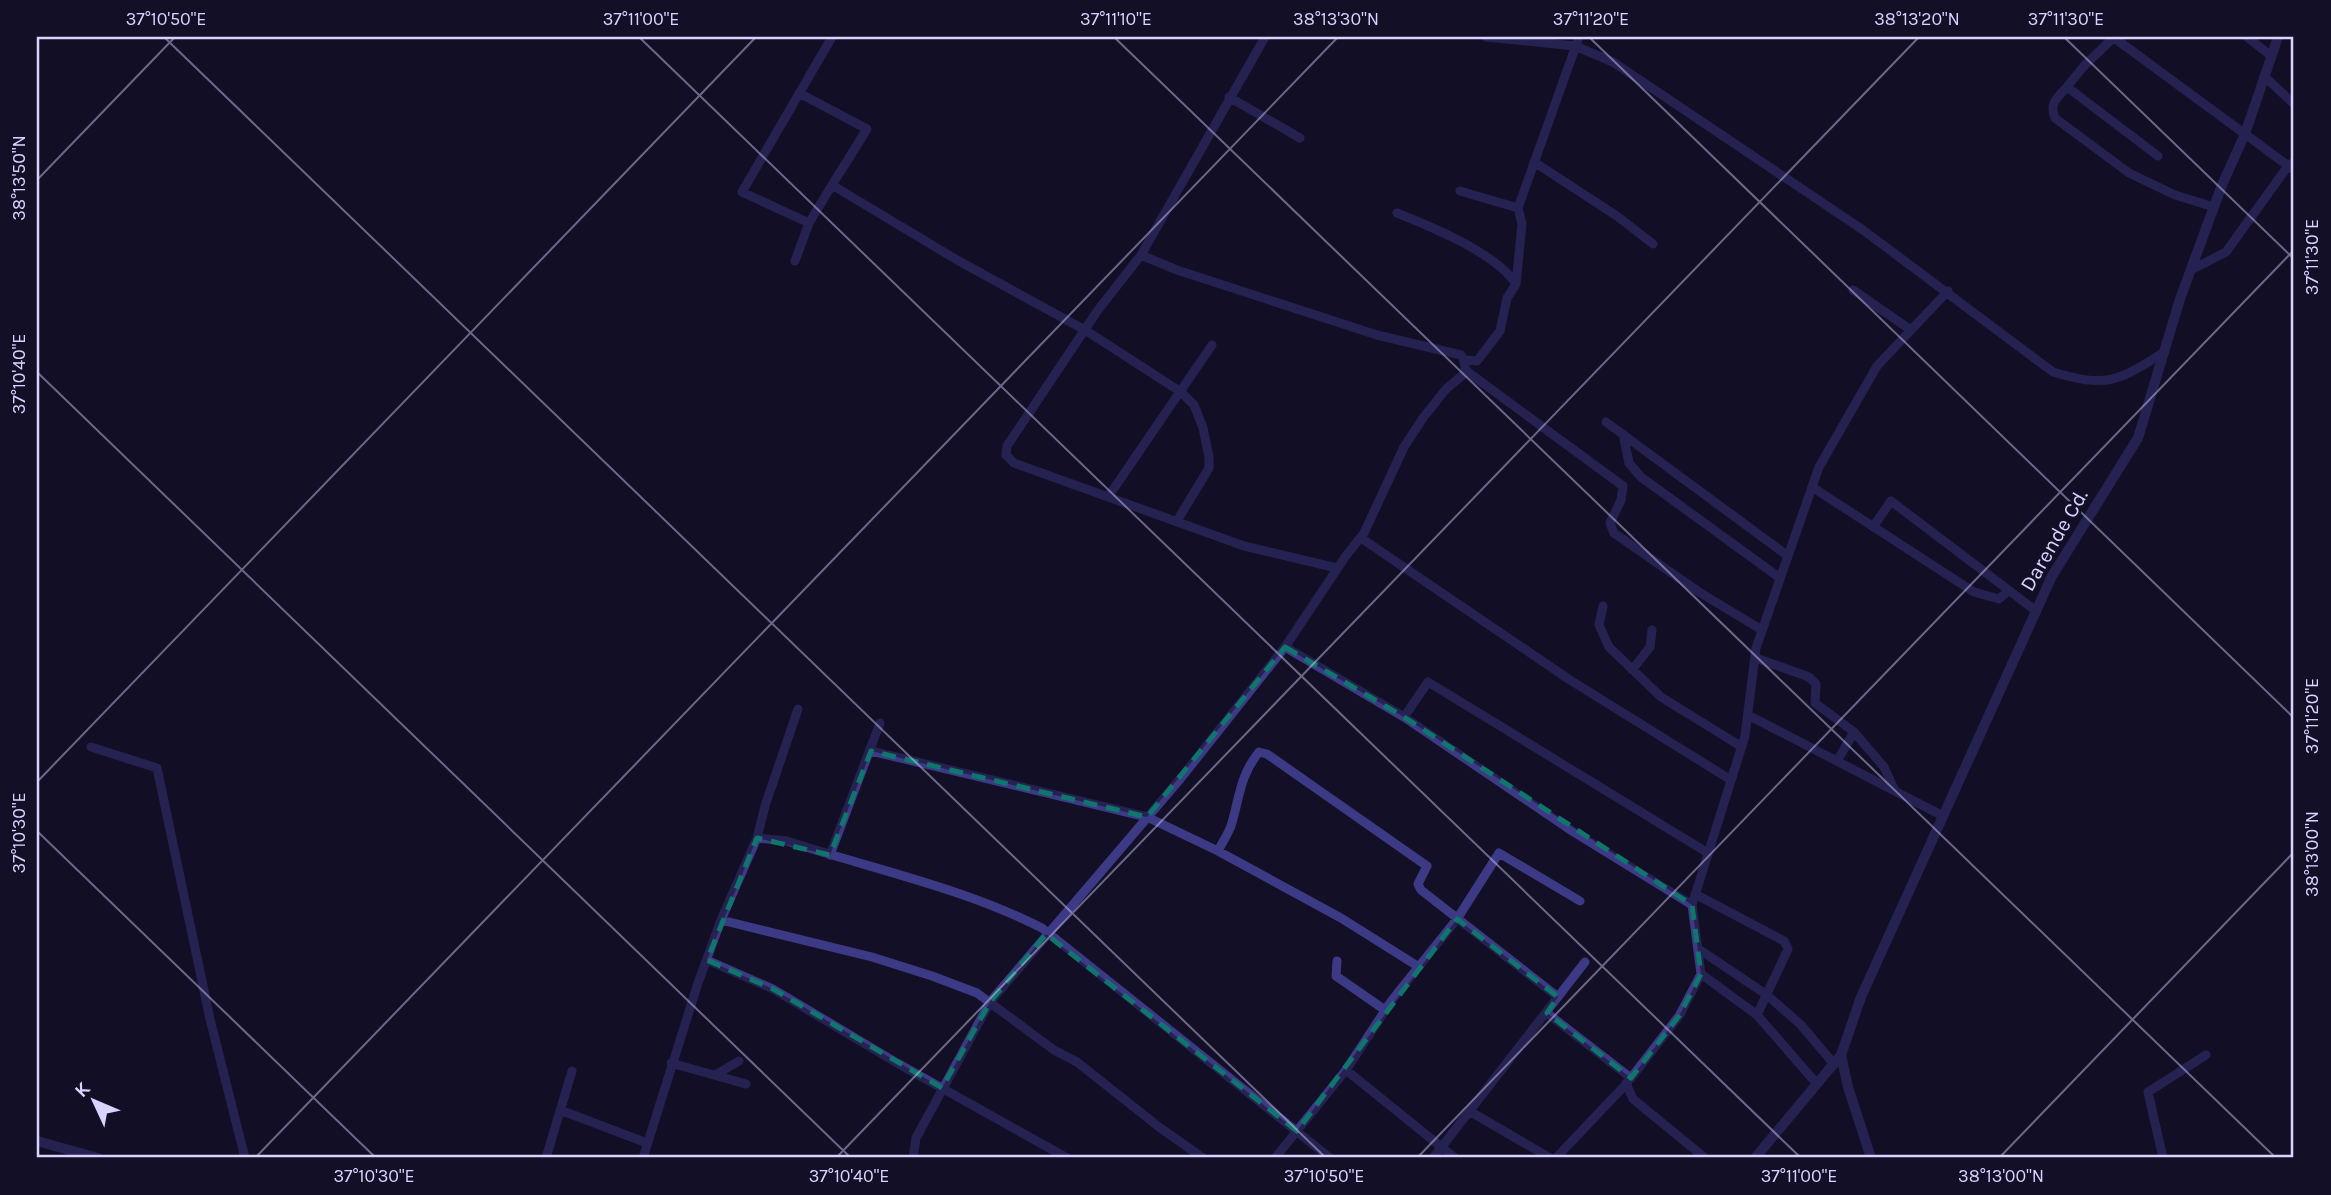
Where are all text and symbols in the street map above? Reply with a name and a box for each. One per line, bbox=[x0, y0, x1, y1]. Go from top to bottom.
text: 37°10'50"E bbox=[126, 8, 206, 30]
text: 37°11'00"E bbox=[603, 8, 679, 30]
text: 37°11'10"E bbox=[1080, 8, 1152, 30]
text: 38°13'30"N bbox=[1293, 8, 1379, 30]
text: 37°11'20"E bbox=[1553, 8, 1629, 30]
text: 38°13'20"N bbox=[1874, 8, 1960, 30]
text: 37°11'30"E bbox=[2028, 8, 2104, 30]
text: 38°13'50"N bbox=[8, 135, 30, 221]
text: 37°11'30"E bbox=[2301, 219, 2323, 295]
text: 37°10'40"E bbox=[8, 334, 30, 414]
street label: Darende Cd. bbox=[2015, 485, 2093, 595]
text: 37°11'20"E bbox=[2301, 678, 2323, 754]
text: 37°10'30"E bbox=[8, 792, 30, 874]
text: 38°13'00"N bbox=[2301, 811, 2323, 897]
north arrow bbox=[60, 1066, 130, 1136]
text: K bbox=[70, 1077, 95, 1102]
text: 37°10'30"E bbox=[333, 1165, 415, 1187]
text: 37°10'40"E bbox=[809, 1165, 889, 1187]
text: 37°10'50"E bbox=[1284, 1165, 1364, 1187]
text: 37°11'00"E bbox=[1761, 1165, 1837, 1187]
text: 38°13'00"N bbox=[1958, 1165, 2044, 1187]

